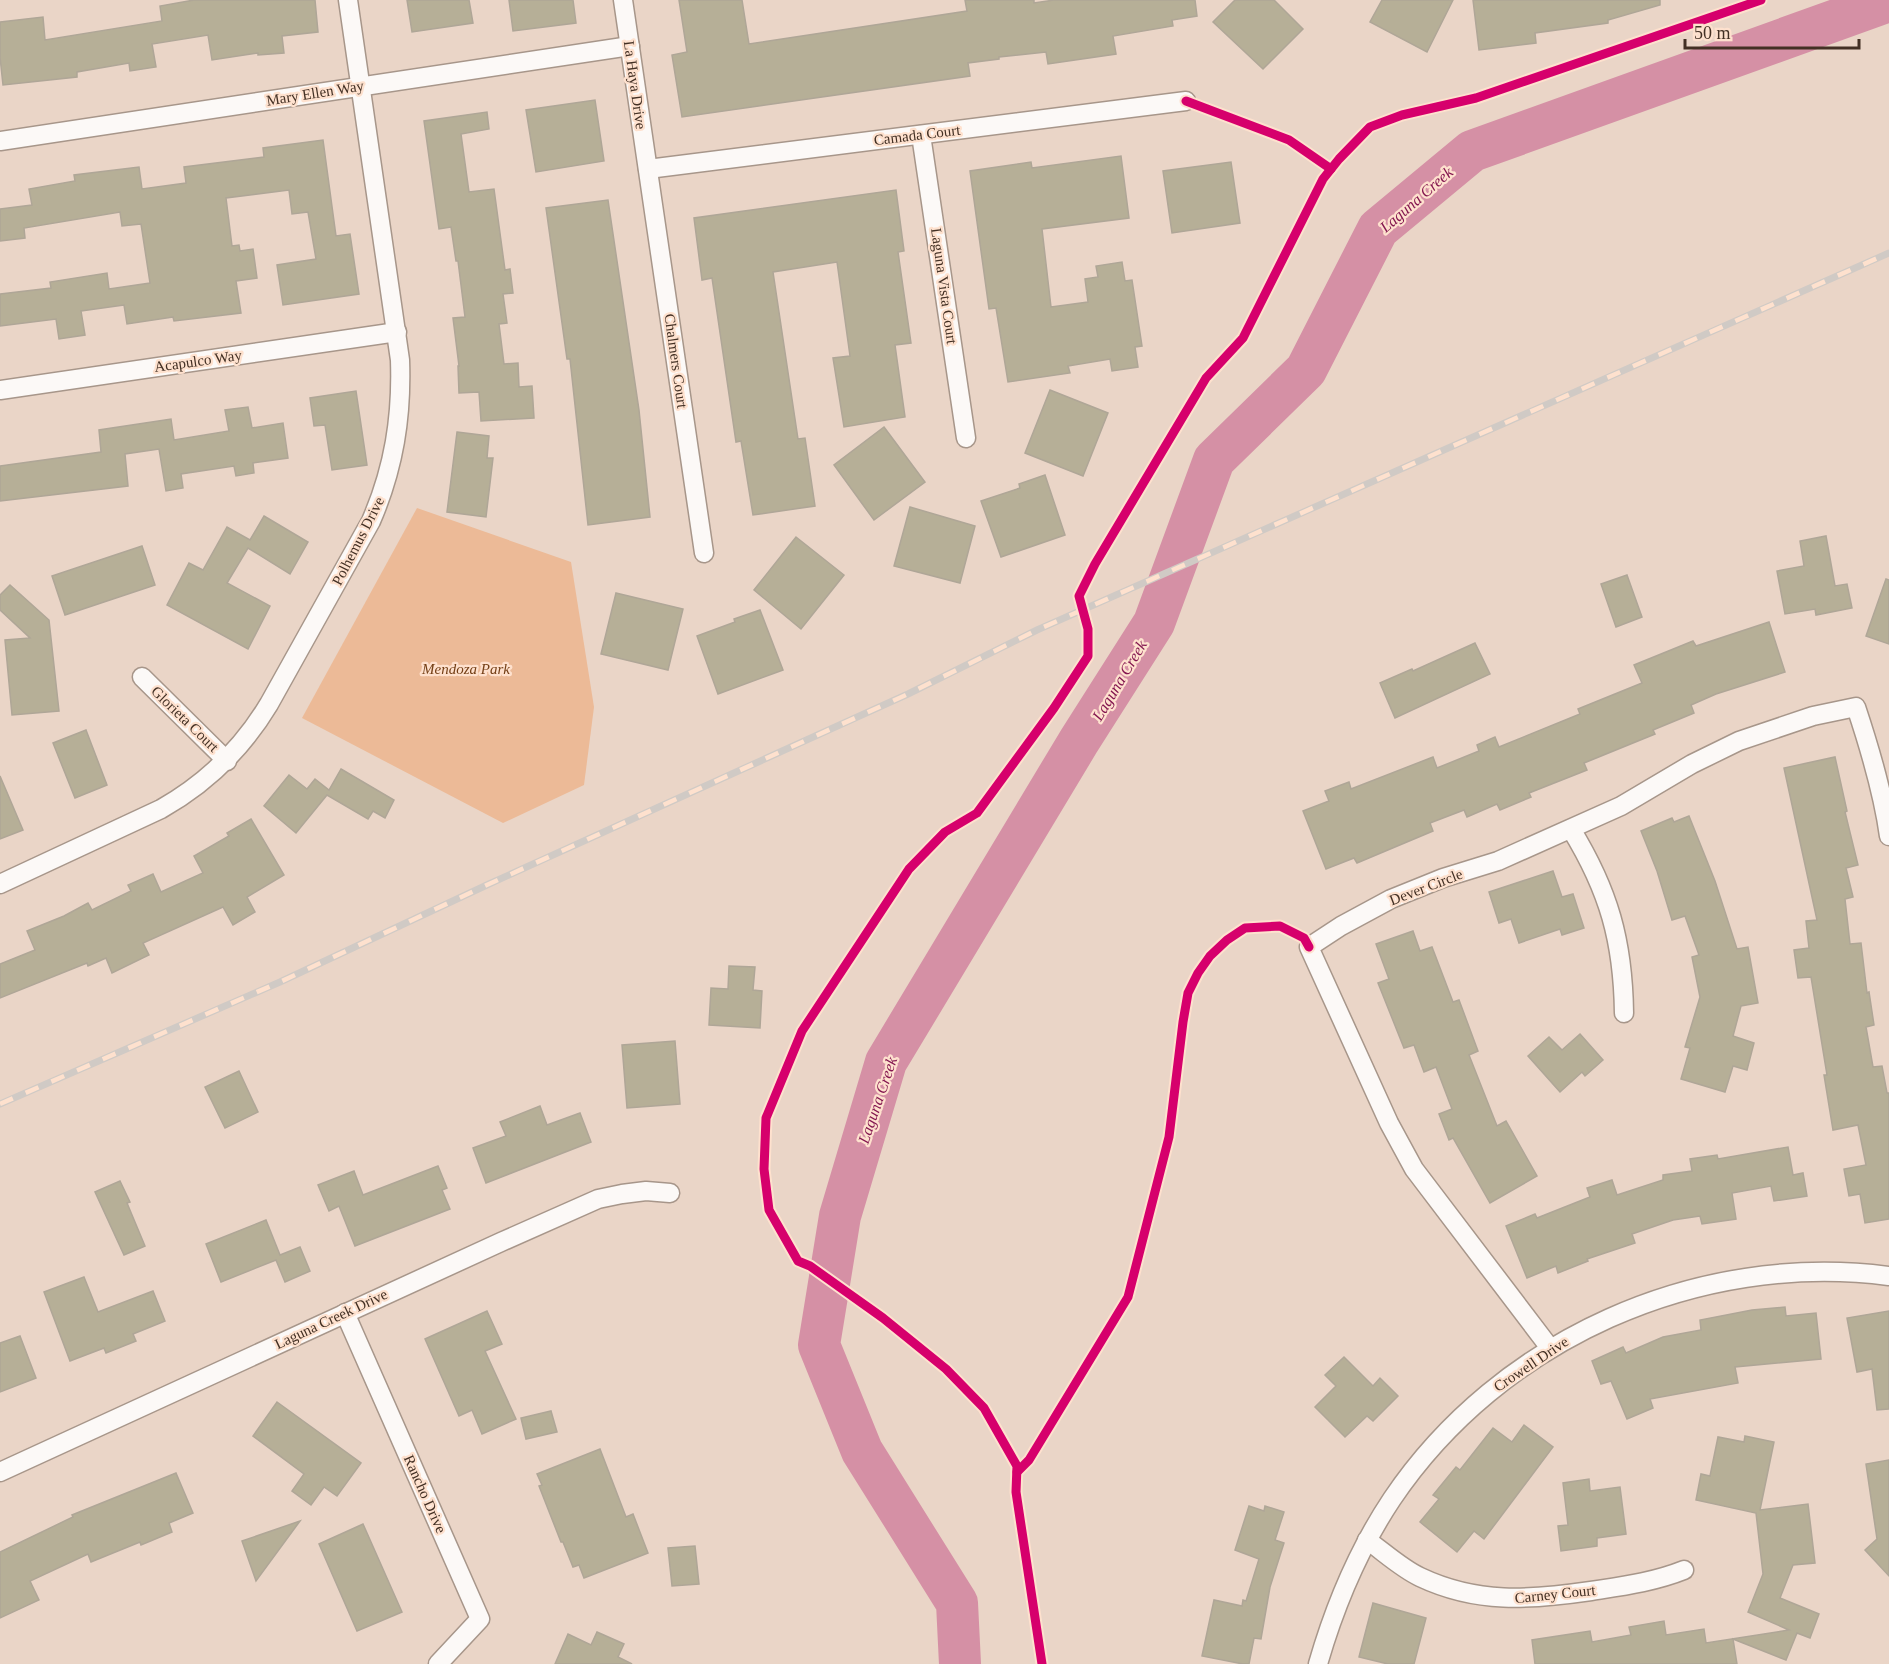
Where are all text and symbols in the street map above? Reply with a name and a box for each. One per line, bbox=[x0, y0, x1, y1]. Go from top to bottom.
scale bar bbox=[1685, 12, 1859, 50]
text: 50 m bbox=[1694, 23, 1731, 43]
street label: La Haya Drive bbox=[621, 40, 649, 131]
street label: Mary Ellen Way bbox=[265, 77, 365, 109]
street label: Camada Court bbox=[873, 122, 962, 148]
water label: Laguna Creek bbox=[1376, 163, 1457, 237]
street label: Laguna Vista Court bbox=[928, 227, 960, 346]
street label: Chalmers Court bbox=[661, 313, 691, 410]
street label: Acapulco Way bbox=[153, 347, 243, 375]
street label: Polhemus Drive bbox=[329, 494, 387, 588]
water label: Laguna Creek bbox=[1088, 636, 1151, 725]
park label: Mendoza Park bbox=[421, 661, 510, 677]
street label: Glorieta Court bbox=[148, 683, 222, 756]
street label: Dever Circle bbox=[1387, 866, 1465, 908]
water label: Laguna Creek bbox=[854, 1054, 901, 1147]
street label: Laguna Creek Drive bbox=[272, 1286, 390, 1352]
street label: Crowell Drive bbox=[1491, 1333, 1571, 1395]
street label: Rancho Drive bbox=[401, 1452, 449, 1536]
street label: Carney Court bbox=[1514, 1582, 1597, 1606]

